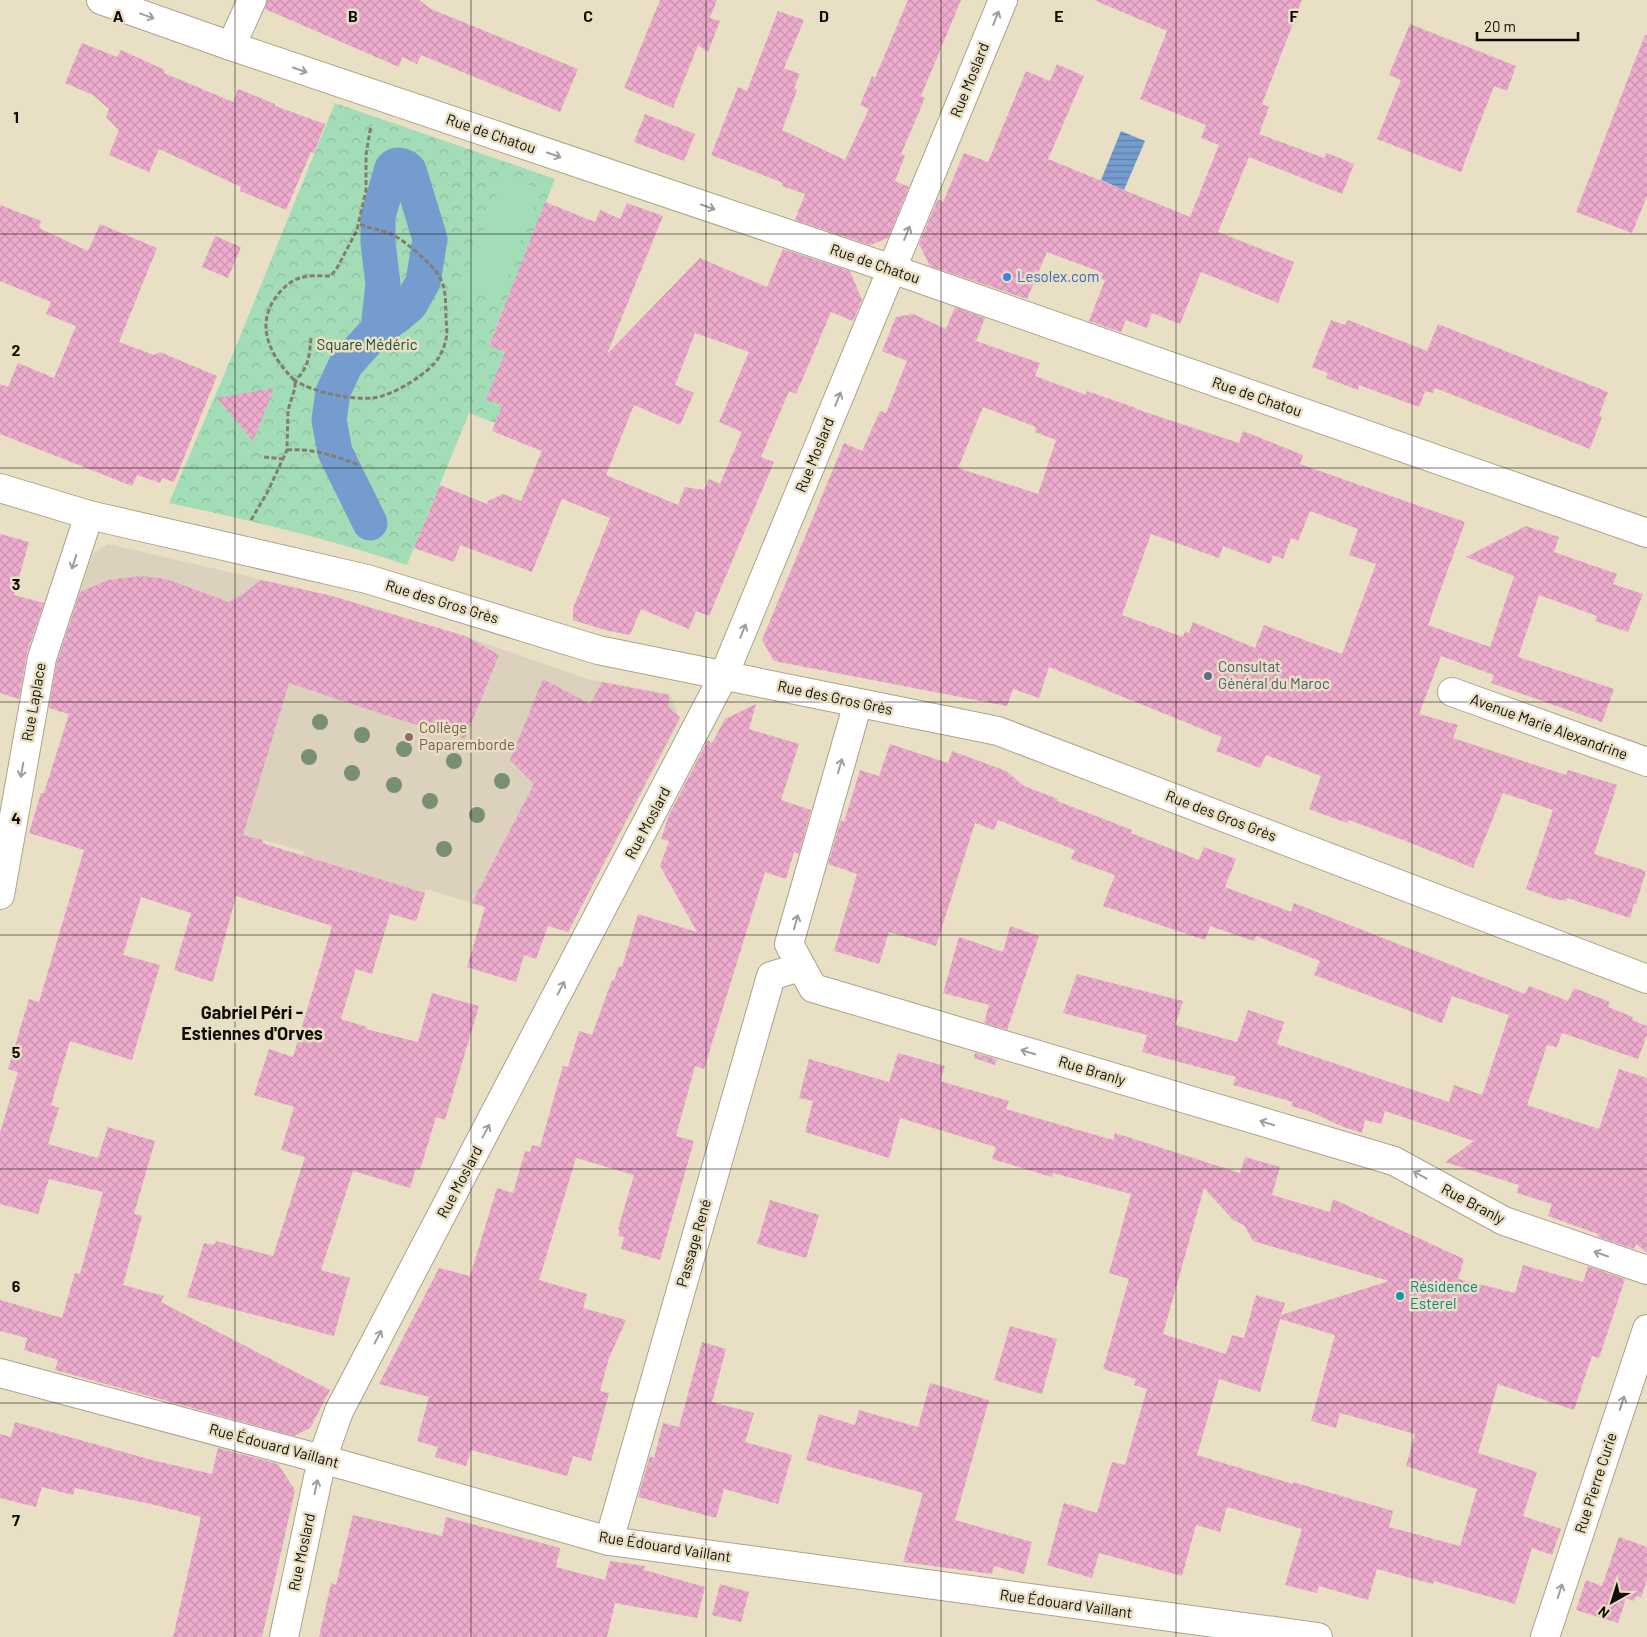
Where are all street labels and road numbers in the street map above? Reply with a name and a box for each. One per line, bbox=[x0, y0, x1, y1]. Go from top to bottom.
street label: Rue Moslard bbox=[946, 40, 992, 120]
street label: Rue de Chatou bbox=[444, 109, 539, 157]
street label: Rue de Chatou bbox=[828, 239, 923, 287]
street label: Rue de Chatou bbox=[1210, 372, 1305, 420]
street label: Rue Moslard bbox=[791, 415, 837, 495]
street label: Rue des Gros Grès bbox=[384, 575, 501, 627]
street label: Rue Laplace bbox=[17, 661, 49, 743]
street label: Rue des Gros Grès bbox=[776, 676, 894, 718]
street label: Avenue Marie Alexandrine bbox=[1468, 689, 1630, 763]
street label: Rue Moslard bbox=[621, 783, 674, 862]
street label: Rue des Gros Grès bbox=[1163, 786, 1279, 844]
street label: Rue Branly bbox=[1057, 1051, 1128, 1089]
street label: Rue Moslard bbox=[433, 1142, 486, 1221]
street label: Rue Branly bbox=[1439, 1179, 1508, 1227]
street label: Passage René bbox=[672, 1197, 714, 1289]
street label: Rue Édouard Vaillant bbox=[207, 1419, 341, 1471]
street label: Rue Pierre Curie bbox=[1570, 1430, 1620, 1535]
street label: Rue Moslard bbox=[284, 1511, 318, 1592]
street label: Rue Édouard Vaillant bbox=[598, 1527, 733, 1565]
street label: Rue Édouard Vaillant bbox=[999, 1585, 1134, 1621]

